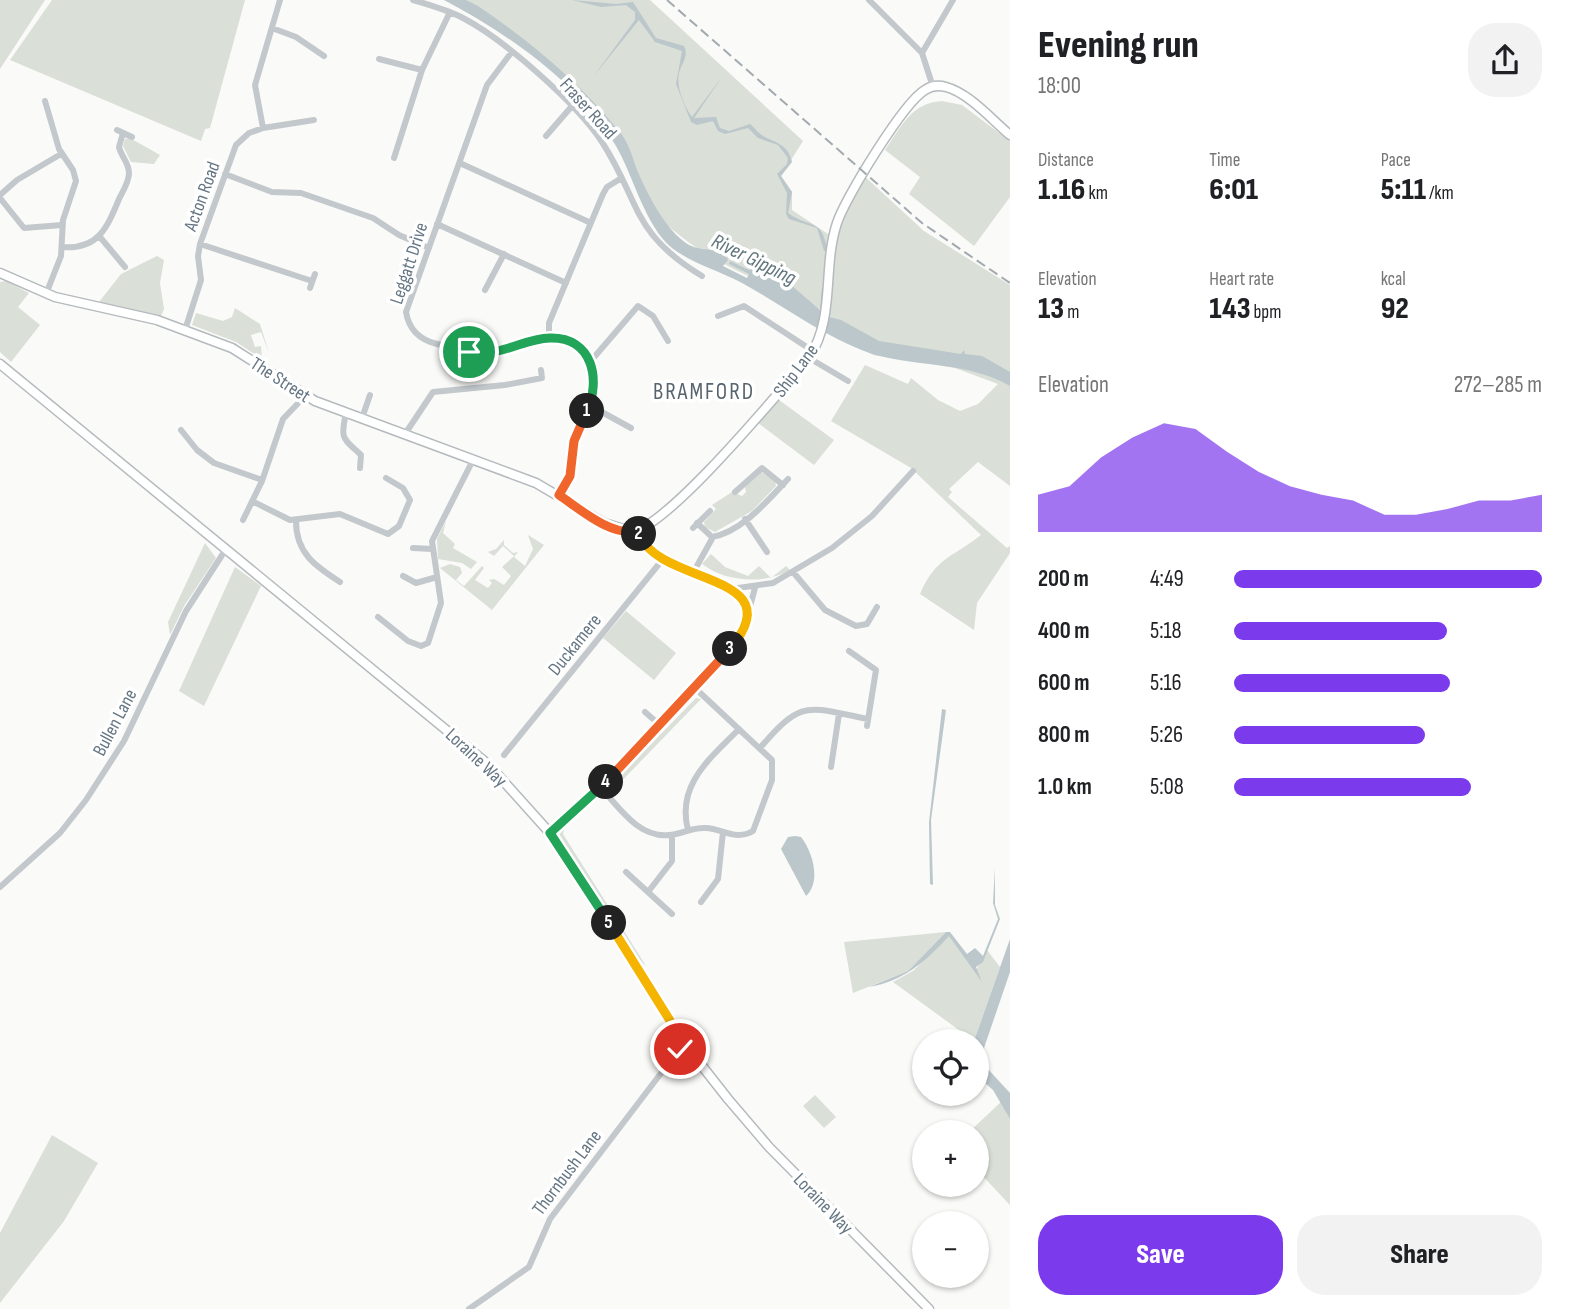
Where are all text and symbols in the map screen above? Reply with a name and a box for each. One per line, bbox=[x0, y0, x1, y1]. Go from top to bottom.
text: Evening run bbox=[1038, 23, 1199, 68]
button: share bbox=[1468, 23, 1542, 97]
text: 18:00 bbox=[1038, 72, 1081, 100]
street label: Fraser Road bbox=[555, 74, 621, 144]
text: Distance bbox=[1038, 149, 1094, 172]
text: Time bbox=[1209, 149, 1240, 172]
text: Pace bbox=[1381, 149, 1411, 172]
street label: Acton Road bbox=[179, 159, 226, 235]
text: 1.16 bbox=[1038, 172, 1085, 208]
text: 6:01 bbox=[1209, 172, 1258, 208]
text: 5:11 bbox=[1381, 172, 1426, 208]
text: km bbox=[1085, 182, 1108, 205]
text: /km bbox=[1426, 182, 1454, 205]
street label: Leggatt Drive bbox=[385, 220, 433, 307]
water label: River Gipping bbox=[708, 228, 800, 291]
text: Elevation bbox=[1038, 268, 1097, 291]
text: Heart rate bbox=[1209, 268, 1274, 291]
text: kcal bbox=[1381, 268, 1406, 291]
text: 13 bbox=[1038, 291, 1064, 327]
text: 143 bbox=[1209, 291, 1250, 327]
text: 92 bbox=[1381, 291, 1409, 327]
text: m bbox=[1064, 301, 1079, 324]
text: bpm bbox=[1250, 301, 1281, 324]
pin bbox=[439, 322, 499, 382]
icon: arrive bbox=[450, 333, 488, 371]
street label: Ship Lane bbox=[769, 340, 824, 402]
street label: The Street bbox=[246, 353, 314, 408]
text: Elevation bbox=[1038, 371, 1109, 399]
text: 272–285 m bbox=[1454, 371, 1542, 399]
district label: BRAMFORD bbox=[653, 378, 755, 406]
pin: 1 bbox=[570, 394, 604, 428]
text: 1 bbox=[583, 399, 590, 422]
pin: 2 bbox=[622, 516, 656, 552]
text: 2 bbox=[634, 522, 643, 545]
text: 200 m bbox=[1038, 565, 1089, 593]
text: 4:49 bbox=[1150, 565, 1184, 593]
street label: Duckamere bbox=[544, 610, 607, 680]
text: 400 m bbox=[1038, 617, 1089, 645]
text: 5:18 bbox=[1150, 617, 1182, 645]
pin: 3 bbox=[712, 632, 748, 666]
text: 3 bbox=[725, 637, 734, 660]
text: 600 m bbox=[1038, 669, 1090, 697]
text: 5:16 bbox=[1150, 669, 1182, 697]
street label: Bullen Lane bbox=[88, 685, 142, 760]
text: 800 m bbox=[1038, 721, 1090, 749]
text: 5:26 bbox=[1150, 721, 1183, 749]
street label: Loraine Way bbox=[440, 724, 512, 793]
pin: 4 bbox=[588, 764, 624, 800]
text: 4 bbox=[601, 770, 610, 793]
text: 1.0 km bbox=[1038, 773, 1092, 801]
text: 5:08 bbox=[1150, 773, 1184, 801]
pin: 5 bbox=[592, 906, 626, 940]
text: 5 bbox=[604, 911, 613, 934]
pin bbox=[650, 1019, 710, 1079]
map controls bbox=[912, 1029, 989, 1288]
button: locate bbox=[912, 1029, 989, 1106]
icon: check bbox=[661, 1030, 699, 1068]
button: + bbox=[912, 1120, 989, 1197]
street label: Thornbush Lane bbox=[528, 1126, 607, 1220]
street label: Loraine Way bbox=[788, 1169, 858, 1240]
button: − bbox=[912, 1211, 989, 1288]
button: Save bbox=[1038, 1215, 1283, 1295]
button: Share bbox=[1297, 1215, 1542, 1295]

